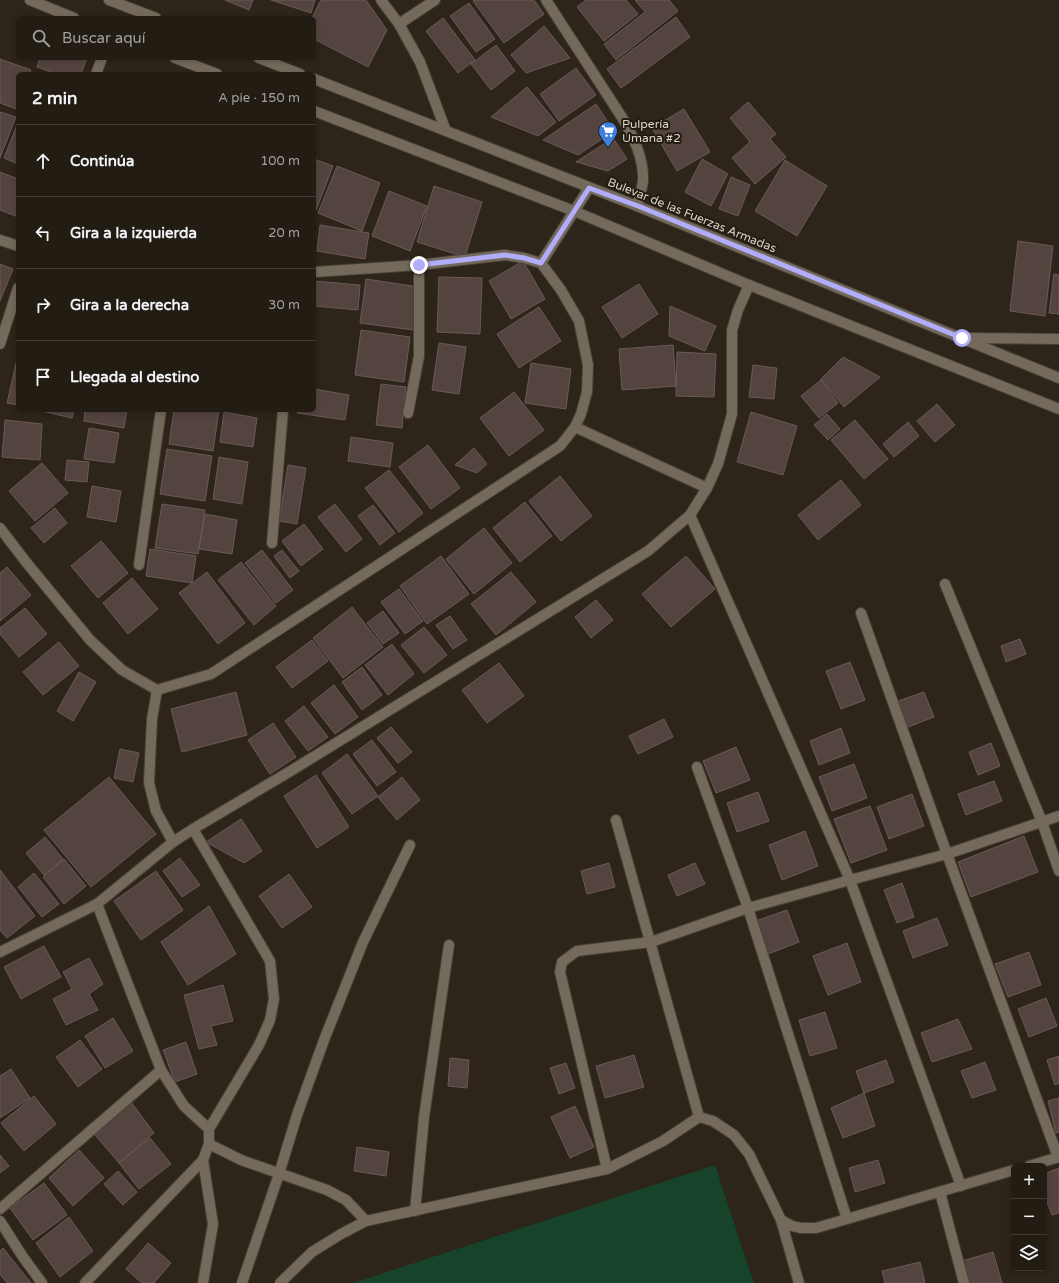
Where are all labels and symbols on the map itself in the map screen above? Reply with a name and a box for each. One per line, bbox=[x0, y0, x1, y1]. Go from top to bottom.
place label: Pulpería Umana #2 bbox=[622, 117, 681, 145]
supermarket icon: Pulpería Umana #2 bbox=[597, 120, 619, 148]
street label: Bulevar de las Fuerzas Armadas bbox=[606, 175, 779, 255]
route end bbox=[410, 256, 428, 274]
route start bbox=[953, 329, 971, 347]

